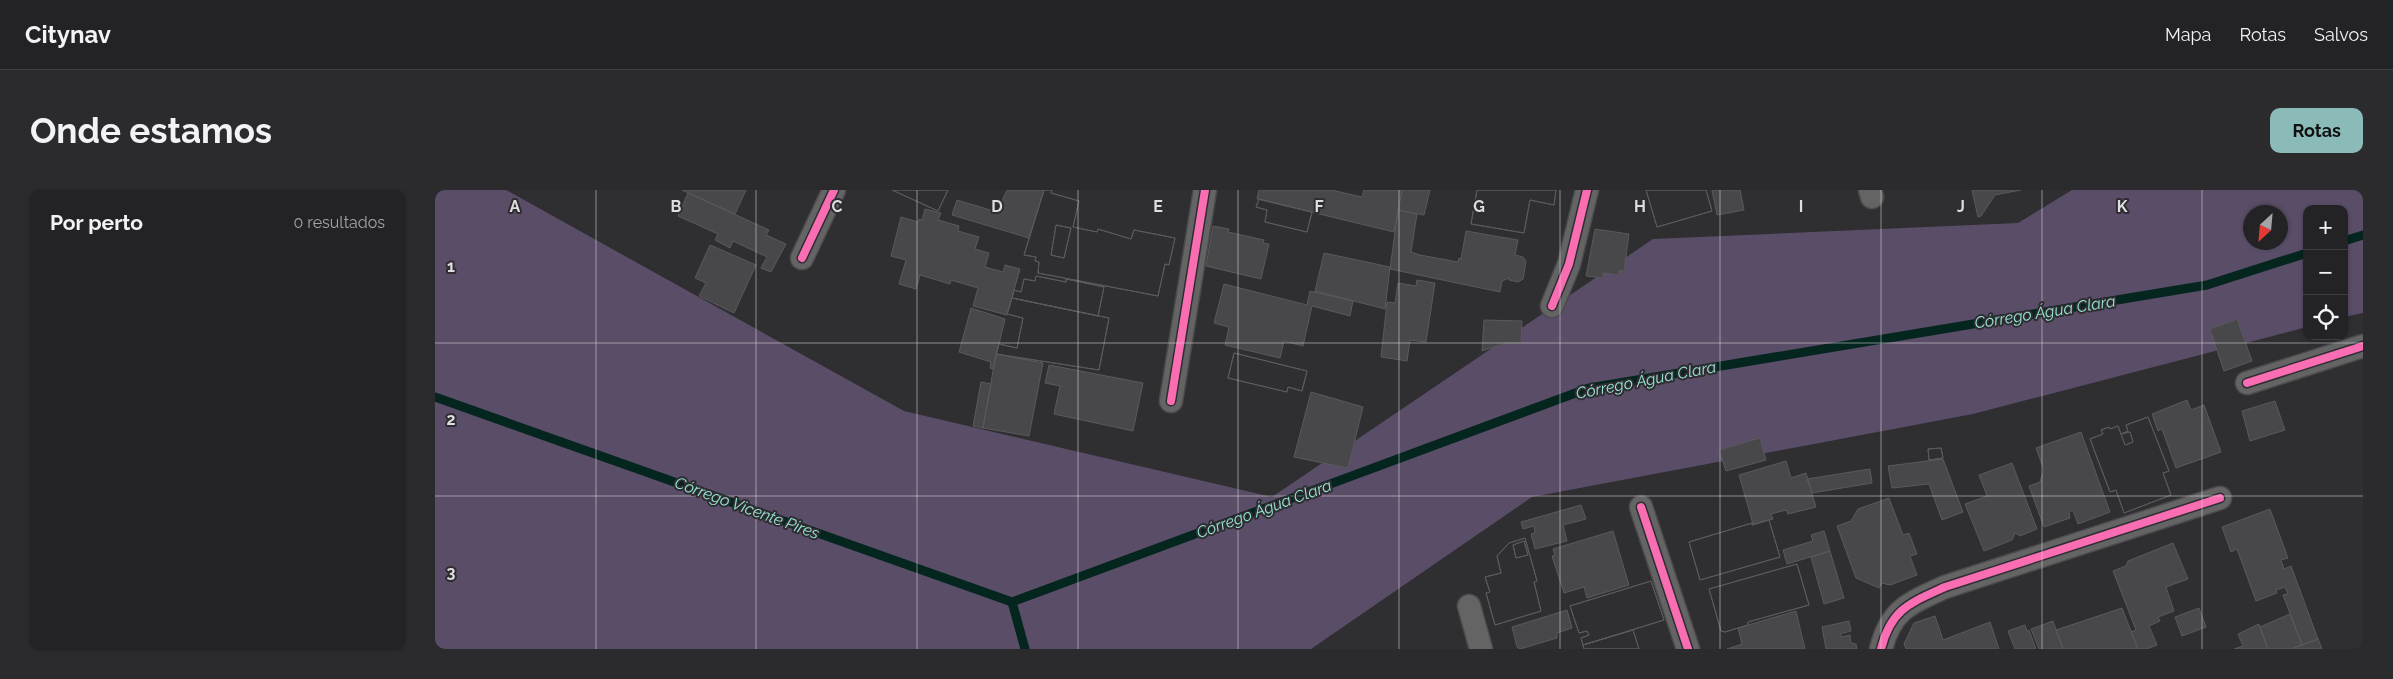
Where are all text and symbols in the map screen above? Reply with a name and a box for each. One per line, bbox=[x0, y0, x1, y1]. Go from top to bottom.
text: Citynav bbox=[25, 20, 111, 49]
text: Mapa bbox=[2165, 24, 2211, 45]
text: Rotas bbox=[2239, 24, 2286, 45]
text: Salvos bbox=[2314, 24, 2368, 45]
button: Rotas bbox=[2270, 108, 2363, 153]
text: Onde estamos bbox=[30, 110, 272, 151]
text: A bbox=[510, 197, 521, 216]
text: B bbox=[671, 197, 682, 216]
text: C bbox=[832, 197, 843, 216]
text: D bbox=[991, 197, 1003, 216]
text: E bbox=[1153, 197, 1163, 216]
text: F bbox=[1314, 197, 1324, 216]
text: G bbox=[1473, 197, 1485, 216]
text: H bbox=[1634, 197, 1646, 216]
text: I bbox=[1799, 197, 1803, 216]
text: J bbox=[1957, 197, 1965, 216]
text: K bbox=[2117, 197, 2128, 216]
north arrow bbox=[2243, 205, 2288, 250]
map controls bbox=[2303, 205, 2348, 340]
button: + bbox=[2303, 205, 2348, 250]
text: Por perto bbox=[50, 210, 143, 235]
text: 0 resultados bbox=[294, 213, 385, 232]
button: − bbox=[2303, 250, 2348, 295]
text: 1 bbox=[447, 257, 455, 276]
water label: Córrego Água Clara bbox=[1973, 290, 2117, 333]
button: locate bbox=[2303, 295, 2348, 340]
water label: Córrego Água Clara bbox=[1574, 356, 1718, 403]
text: 2 bbox=[446, 410, 456, 429]
water label: Córrego Vicente Pires bbox=[672, 473, 822, 543]
water label: Córrego Água Clara bbox=[1193, 475, 1335, 542]
text: 3 bbox=[447, 563, 456, 582]

